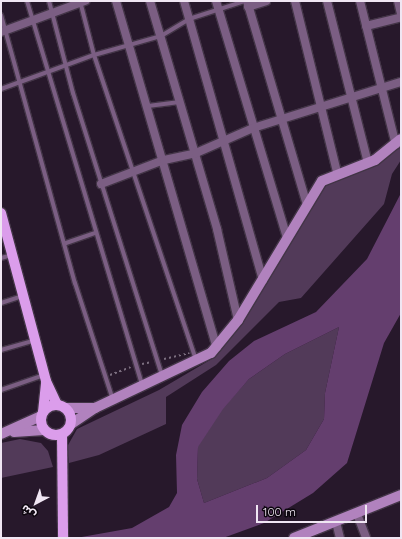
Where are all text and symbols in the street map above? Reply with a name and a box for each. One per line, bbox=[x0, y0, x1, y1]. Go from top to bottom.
north arrow bbox=[16, 483, 56, 523]
scale bar bbox=[258, 497, 369, 523]
text: ش bbox=[18, 502, 38, 522]
text: 100 m bbox=[263, 504, 296, 519]

